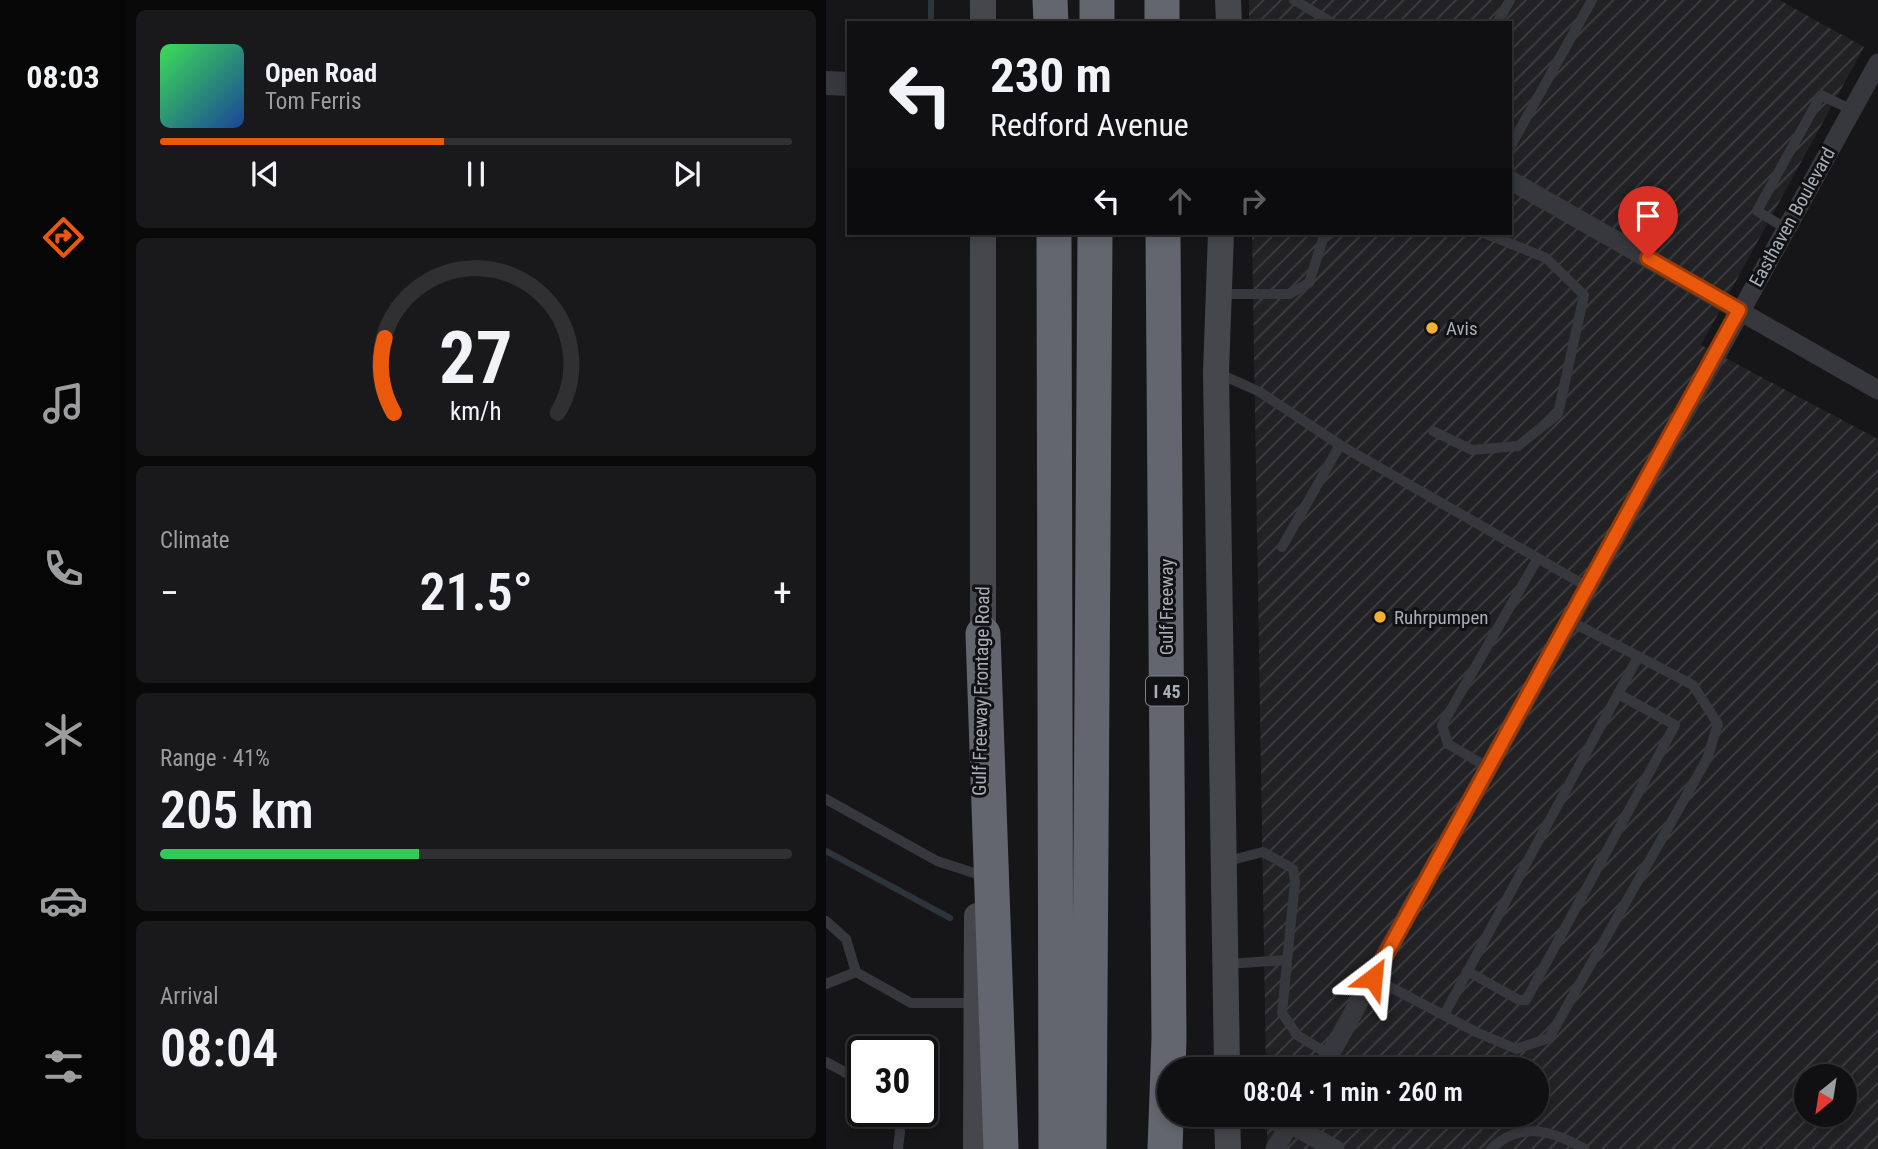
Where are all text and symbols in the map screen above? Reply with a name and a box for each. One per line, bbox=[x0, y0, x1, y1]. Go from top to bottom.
text: 230 m bbox=[990, 47, 1112, 104]
icon: left bbox=[875, 49, 966, 140]
text: 08:03 bbox=[26, 58, 100, 96]
text: Open Road bbox=[265, 58, 377, 88]
text: Tom Ferris bbox=[265, 88, 361, 115]
text: Redford Avenue bbox=[990, 106, 1189, 144]
street label: Easthaven Boulevard bbox=[1744, 143, 1840, 291]
icon: previous bbox=[246, 155, 284, 193]
icon: pause bbox=[457, 155, 495, 193]
icon: next bbox=[668, 155, 706, 193]
icon: left bbox=[1088, 182, 1126, 220]
icon: ahead bbox=[1161, 182, 1199, 220]
icon: right bbox=[1234, 182, 1272, 220]
pin bbox=[1618, 186, 1678, 258]
icon: arrive bbox=[1629, 197, 1667, 235]
icon: directions bbox=[39, 213, 88, 262]
text: 27 bbox=[439, 315, 513, 401]
place label: Avis bbox=[1446, 317, 1478, 340]
marker: Avis bbox=[1424, 320, 1440, 336]
icon: music bbox=[39, 379, 88, 428]
text: km/h bbox=[450, 396, 502, 425]
text: Climate bbox=[160, 527, 230, 554]
icon: phone bbox=[39, 544, 88, 593]
street label: Gulf Freeway bbox=[1155, 559, 1178, 655]
text: 21.5° bbox=[419, 562, 533, 623]
text: − bbox=[160, 571, 179, 615]
text: + bbox=[773, 571, 792, 615]
street label: Gulf Freeway Frontage Road bbox=[968, 586, 994, 796]
place label: Ruhrpumpen bbox=[1394, 606, 1489, 629]
marker: Ruhrpumpen bbox=[1372, 609, 1388, 625]
road number: I 45 bbox=[1146, 676, 1188, 706]
icon: climate bbox=[39, 710, 88, 759]
text: Range · 41% bbox=[160, 745, 270, 772]
text: 205 km bbox=[160, 780, 314, 841]
icon: car bbox=[39, 876, 88, 925]
position arrow bbox=[1336, 941, 1410, 1015]
text: Arrival bbox=[160, 983, 219, 1010]
text: 08:04 bbox=[160, 1018, 278, 1079]
speed limit sign: 30 bbox=[847, 1036, 938, 1127]
icon: filters bbox=[39, 1042, 88, 1091]
north arrow bbox=[1794, 1064, 1857, 1127]
map controls bbox=[1794, 1064, 1857, 1127]
text: 08:04 · 1 min · 260 m bbox=[1243, 1077, 1463, 1107]

